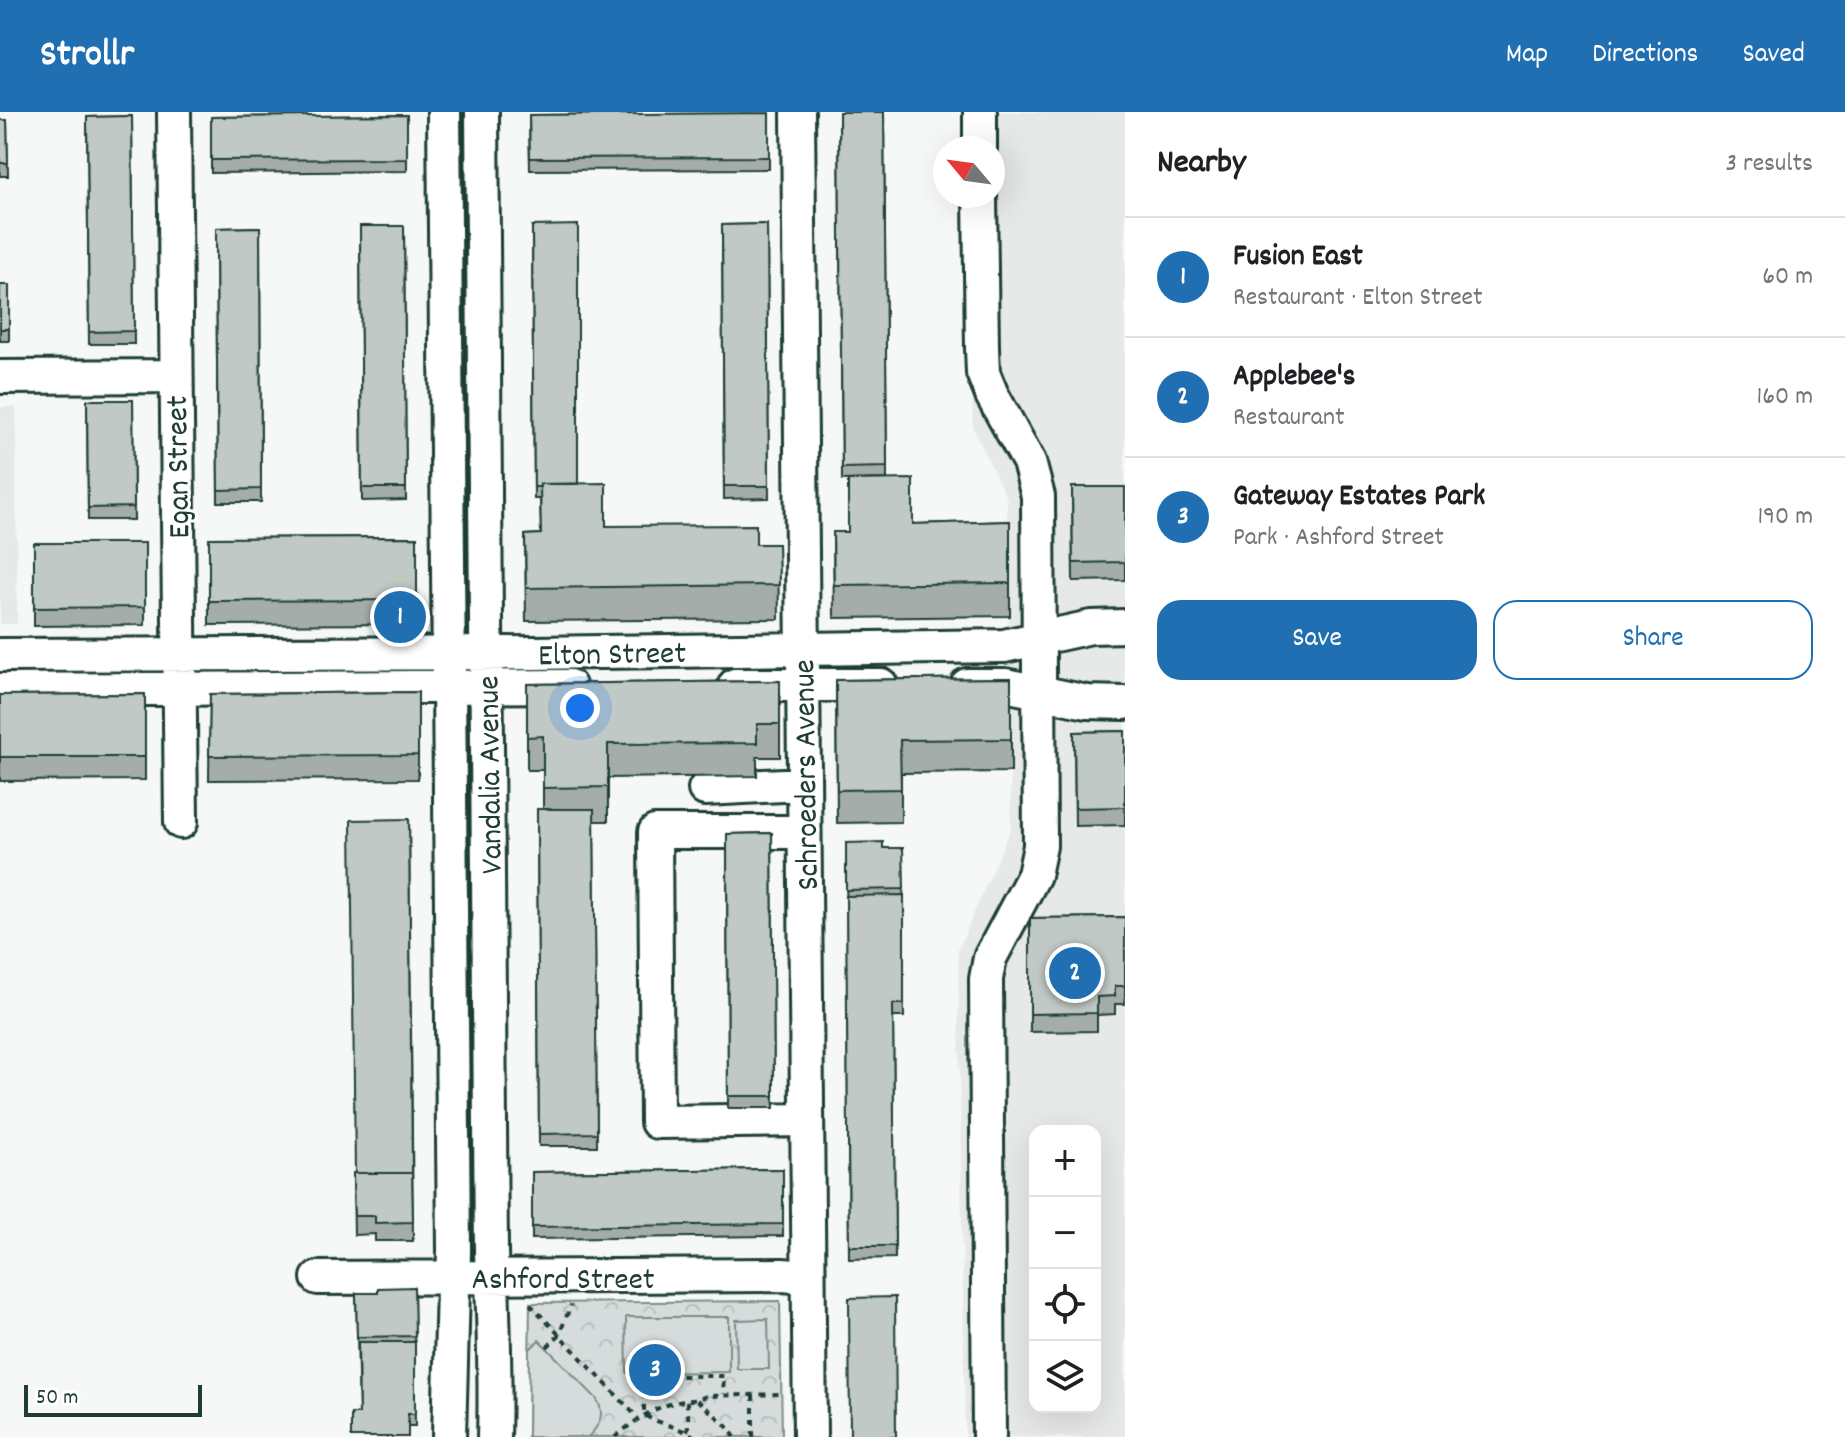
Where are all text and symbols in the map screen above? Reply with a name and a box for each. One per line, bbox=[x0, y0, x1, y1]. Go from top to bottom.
text: Strollr bbox=[40, 29, 134, 84]
text: Map bbox=[1506, 36, 1548, 76]
text: Directions bbox=[1592, 36, 1698, 76]
text: Saved bbox=[1742, 36, 1805, 76]
north arrow bbox=[933, 136, 1005, 208]
text: Nearby bbox=[1157, 140, 1246, 189]
text: 3 results bbox=[1726, 146, 1813, 183]
text: Fusion East bbox=[1233, 237, 1363, 280]
text: 1 bbox=[1180, 259, 1186, 296]
text: 60 m bbox=[1762, 259, 1813, 296]
text: Restaurant · Elton Street bbox=[1233, 280, 1483, 317]
text: Applebee's bbox=[1233, 357, 1355, 400]
text: 2 bbox=[1177, 379, 1189, 416]
text: 160 m bbox=[1757, 379, 1813, 416]
street label: Egan Street bbox=[157, 395, 205, 539]
text: Restaurant bbox=[1233, 400, 1345, 437]
text: Gateway Estates Park bbox=[1233, 477, 1485, 520]
text: 3 bbox=[1177, 499, 1189, 536]
text: 190 m bbox=[1757, 499, 1813, 536]
text: Park · Ashford Street bbox=[1233, 520, 1444, 557]
pin: 1 bbox=[374, 587, 426, 647]
button: Save bbox=[1157, 600, 1477, 680]
button: Share bbox=[1493, 600, 1813, 680]
street label: Elton Street bbox=[538, 633, 687, 681]
street label: Schroeders Avenue bbox=[784, 659, 834, 891]
street label: Vandalia Avenue bbox=[468, 675, 518, 875]
your location bbox=[560, 688, 600, 728]
pin: 2 bbox=[1049, 943, 1101, 1003]
map controls bbox=[1029, 1125, 1101, 1413]
button: + bbox=[1029, 1125, 1101, 1197]
button: − bbox=[1029, 1197, 1101, 1269]
street label: Ashford Street bbox=[471, 1259, 655, 1305]
button: locate bbox=[1029, 1269, 1101, 1341]
pin: 3 bbox=[629, 1340, 681, 1400]
button: layers bbox=[1029, 1341, 1101, 1413]
scale bar bbox=[24, 1381, 202, 1417]
text: 50 m bbox=[36, 1383, 78, 1414]

